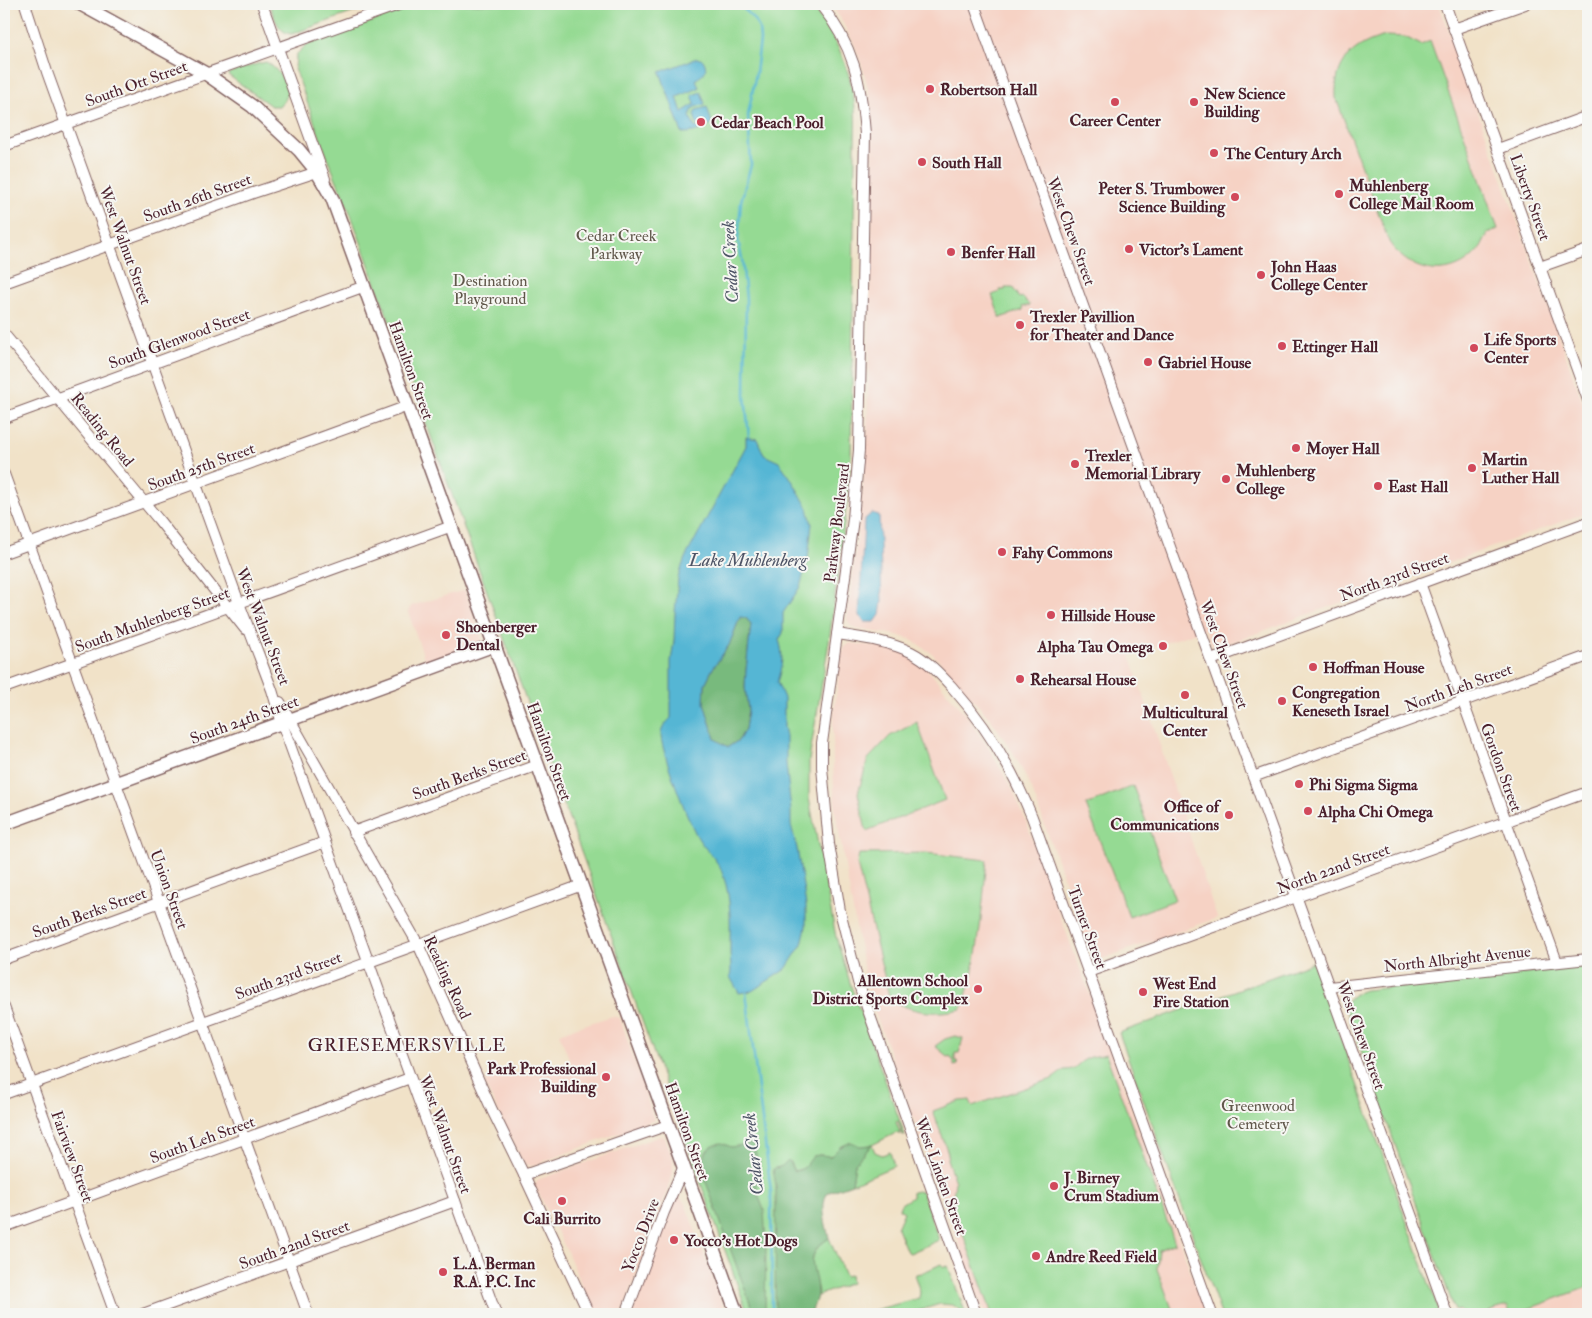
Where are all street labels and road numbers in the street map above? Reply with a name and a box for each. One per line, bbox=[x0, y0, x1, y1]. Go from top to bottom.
street label: South Ott Street bbox=[83, 56, 190, 112]
street label: Liberty Street bbox=[1505, 151, 1555, 243]
street label: South 26th Street bbox=[141, 169, 254, 227]
street label: West Chew Street bbox=[1042, 173, 1100, 288]
street label: West Walnut Street bbox=[94, 182, 156, 307]
street label: South Glenwood Street bbox=[106, 304, 253, 374]
street label: Hamilton Street bbox=[384, 318, 438, 422]
street label: Reading Road bbox=[66, 388, 138, 471]
street label: South 25th Street bbox=[145, 438, 258, 496]
street label: Parkway Boulevard bbox=[820, 462, 854, 584]
street label: North 23rd Street bbox=[1337, 548, 1452, 606]
street label: West Walnut Street bbox=[231, 564, 295, 688]
street label: South Muhlenberg Street bbox=[72, 583, 232, 657]
street label: West Chew Street bbox=[1195, 596, 1253, 711]
street label: North Leh Street bbox=[1402, 659, 1515, 717]
street label: South 24th Street bbox=[187, 691, 301, 749]
street label: Hamilton Street bbox=[522, 699, 576, 803]
street label: Gordon Street bbox=[1476, 720, 1526, 814]
street label: South Berks Street bbox=[410, 745, 529, 805]
street label: North 22nd Street bbox=[1274, 839, 1393, 899]
street label: Union Street bbox=[145, 847, 193, 932]
street label: South Berks Street bbox=[30, 883, 149, 943]
street label: Turner Street bbox=[1063, 883, 1111, 972]
street label: Reading Road bbox=[419, 933, 475, 1022]
street label: North Albright Avenue bbox=[1383, 941, 1532, 977]
street label: South 23rd Street bbox=[232, 947, 344, 1004]
street label: West Chew Street bbox=[1332, 977, 1390, 1092]
street label: West Walnut Street bbox=[414, 1071, 476, 1196]
street label: Hamilton Street bbox=[660, 1079, 714, 1183]
street label: Fairview Street bbox=[46, 1108, 98, 1205]
street label: South Leh Street bbox=[147, 1112, 258, 1168]
street label: West Linden Street bbox=[910, 1114, 972, 1238]
street label: Yocco Drive bbox=[618, 1195, 664, 1275]
street label: South 22nd Street bbox=[236, 1216, 352, 1274]

